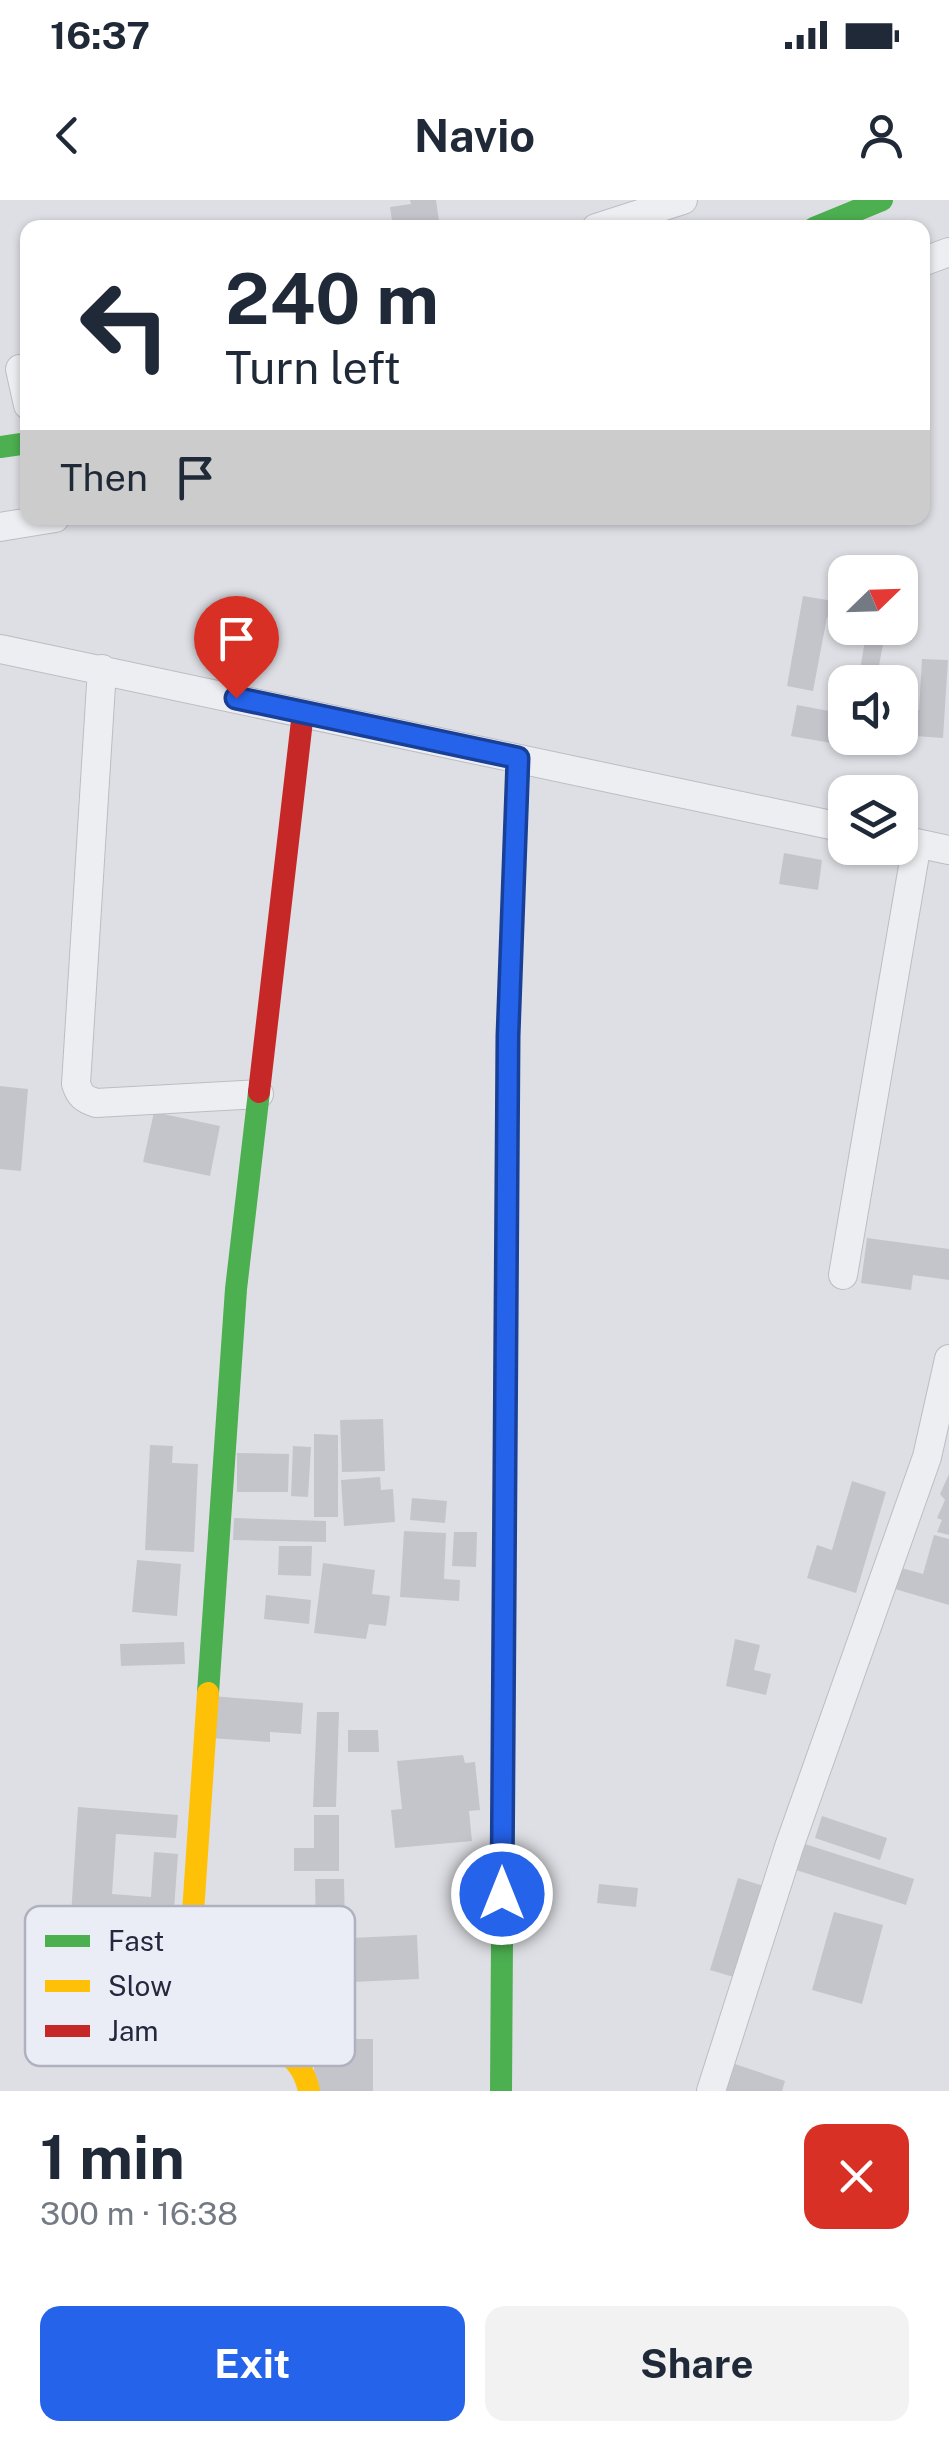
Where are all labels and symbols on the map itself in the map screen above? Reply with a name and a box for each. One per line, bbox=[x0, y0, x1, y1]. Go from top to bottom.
north arrow bbox=[828, 555, 918, 645]
pin bbox=[194, 596, 279, 699]
position arrow bbox=[450, 1842, 554, 1946]
legend bbox=[25, 1906, 355, 2066]
text: Fast bbox=[108, 1924, 164, 1957]
text: Slow bbox=[108, 1969, 172, 2002]
text: Jam bbox=[108, 2014, 159, 2047]

